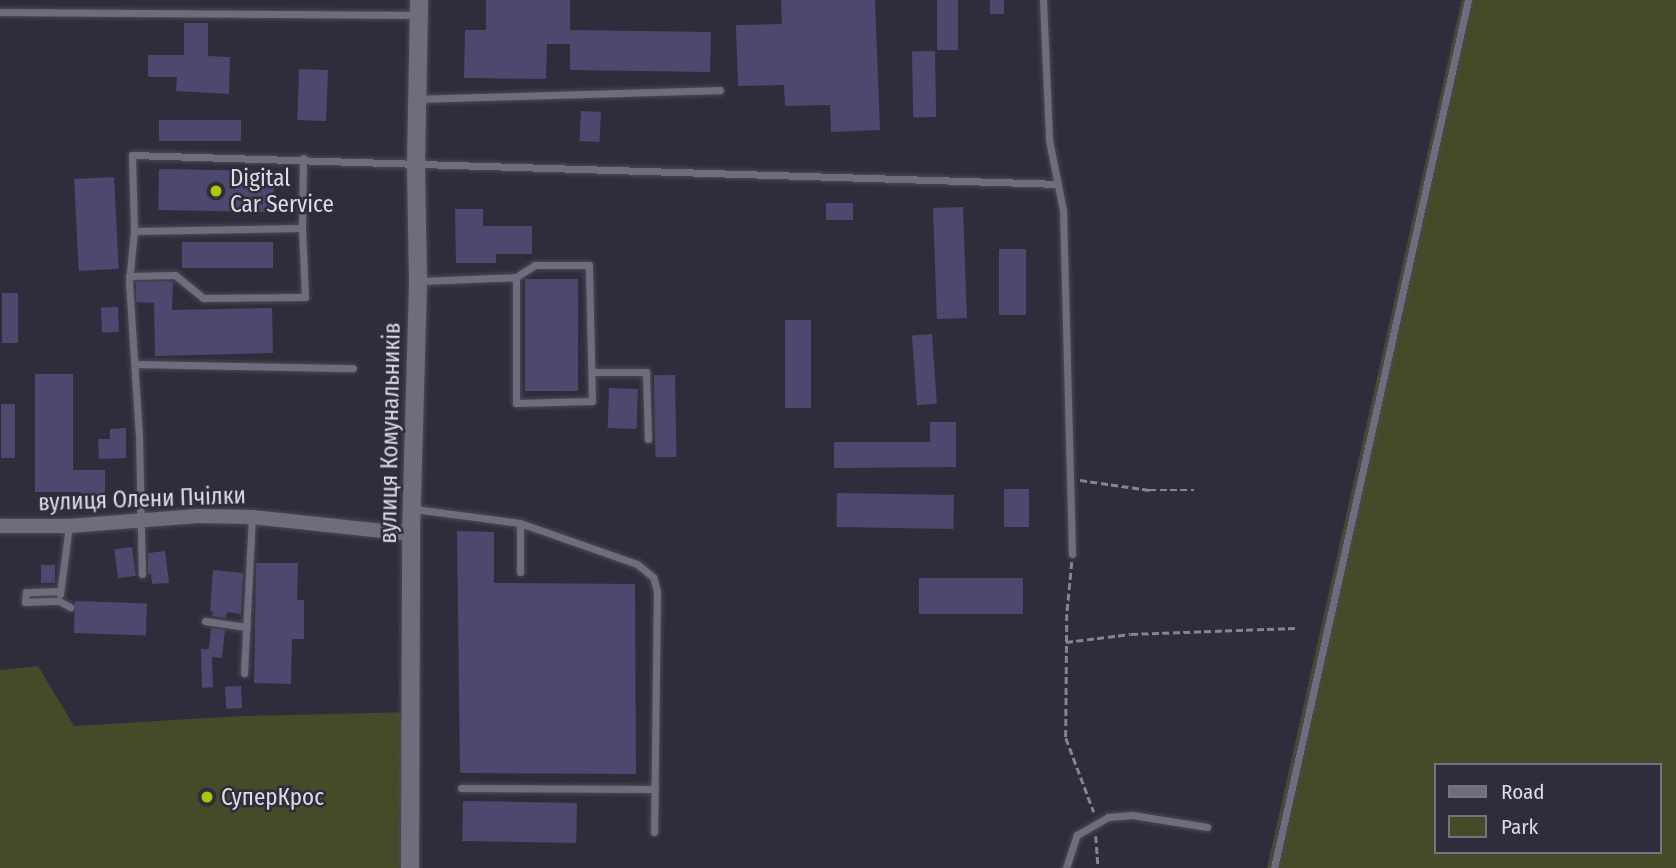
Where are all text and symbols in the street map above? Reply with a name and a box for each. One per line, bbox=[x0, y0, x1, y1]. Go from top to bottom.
place label: Digital Car Service bbox=[230, 164, 334, 218]
marker: Digital Car Service bbox=[208, 183, 224, 199]
street label: вулиця Комунальників bbox=[374, 322, 406, 544]
street label: вулиця Олени Пчілки bbox=[38, 482, 246, 516]
legend bbox=[1434, 763, 1662, 854]
text: Road bbox=[1501, 779, 1545, 805]
place label: СуперКрос bbox=[221, 783, 324, 811]
marker: СуперКрос bbox=[199, 789, 215, 805]
text: Park bbox=[1501, 814, 1538, 840]

